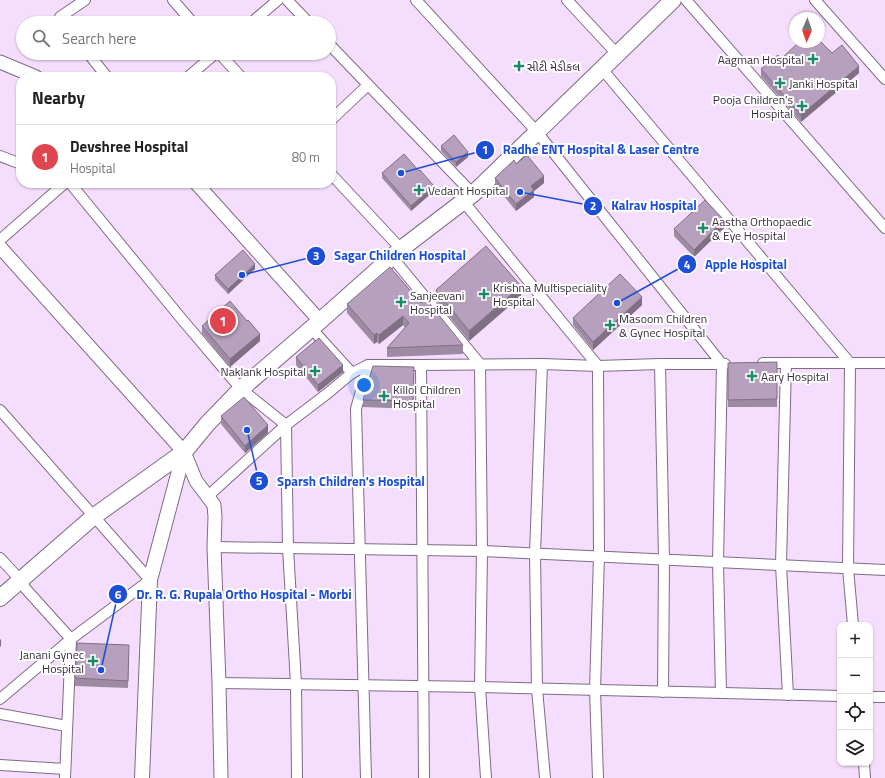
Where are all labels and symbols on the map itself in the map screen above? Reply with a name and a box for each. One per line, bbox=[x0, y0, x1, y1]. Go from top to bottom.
north arrow bbox=[789, 12, 825, 48]
place label: Aagman Hospital bbox=[718, 50, 804, 69]
marker: Aagman Hospital bbox=[807, 53, 819, 65]
place label: સીટી મેડીકલ bbox=[527, 57, 580, 76]
marker: સીટી મેડીકલ bbox=[514, 61, 524, 71]
place label: Janki Hospital bbox=[789, 74, 858, 93]
marker: Janki Hospital bbox=[774, 77, 786, 89]
place label: Pooja Children's Hospital bbox=[713, 90, 793, 123]
marker: Pooja Children's Hospital bbox=[796, 100, 808, 112]
callout: Radhe ENT Hospital & Laser Centre bbox=[475, 137, 708, 162]
text: Radhe ENT Hospital & Laser Centre bbox=[503, 139, 700, 159]
text: 1 bbox=[482, 140, 488, 159]
place label: Vedant Hospital bbox=[428, 181, 508, 200]
marker: Vedant Hospital bbox=[413, 184, 425, 196]
callout: Kalrav Hospital bbox=[583, 193, 704, 218]
text: Kalrav Hospital bbox=[611, 195, 697, 215]
text: 2 bbox=[590, 196, 596, 215]
place label: Aastha Orthopaedic & Eye Hospital bbox=[712, 212, 812, 245]
marker: Aastha Orthopaedic & Eye Hospital bbox=[697, 222, 709, 234]
callout: Sagar Children Hospital bbox=[306, 243, 474, 268]
text: Sagar Children Hospital bbox=[334, 245, 466, 265]
text: 3 bbox=[313, 246, 319, 265]
callout: Apple Hospital bbox=[677, 252, 795, 277]
text: Apple Hospital bbox=[705, 254, 787, 274]
text: 4 bbox=[684, 255, 691, 274]
place label: Krishna Multispeciality Hospital bbox=[493, 278, 607, 311]
place label: Sanjeevani Hospital bbox=[410, 286, 464, 319]
marker: Krishna Multispeciality Hospital bbox=[478, 288, 490, 300]
marker: Sanjeevani Hospital bbox=[395, 296, 407, 308]
pin: 1 bbox=[210, 306, 236, 336]
place label: Masoom Children & Gynec Hospital bbox=[619, 309, 707, 342]
marker: Masoom Children & Gynec Hospital bbox=[604, 319, 616, 331]
place label: Naklank Hospital bbox=[221, 362, 306, 381]
marker: Naklank Hospital bbox=[309, 365, 321, 377]
place label: Aary Hospital bbox=[761, 367, 829, 386]
marker: Aary Hospital bbox=[746, 370, 758, 382]
your location bbox=[354, 375, 374, 395]
place label: Killol Children Hospital bbox=[393, 380, 461, 413]
marker: Killol Children Hospital bbox=[378, 390, 390, 402]
callout: Sparsh Children's Hospital bbox=[249, 468, 433, 493]
text: 5 bbox=[256, 471, 263, 490]
text: Sparsh Children's Hospital bbox=[277, 471, 425, 491]
callout: Dr. R. G. Rupala Ortho Hospital - Morbi bbox=[108, 582, 359, 607]
text: Dr. R. G. Rupala Ortho Hospital - Morbi bbox=[136, 584, 352, 604]
text: 6 bbox=[115, 585, 122, 604]
place label: Janani Gynec Hospital bbox=[20, 645, 84, 678]
marker: Janani Gynec Hospital bbox=[87, 655, 99, 667]

